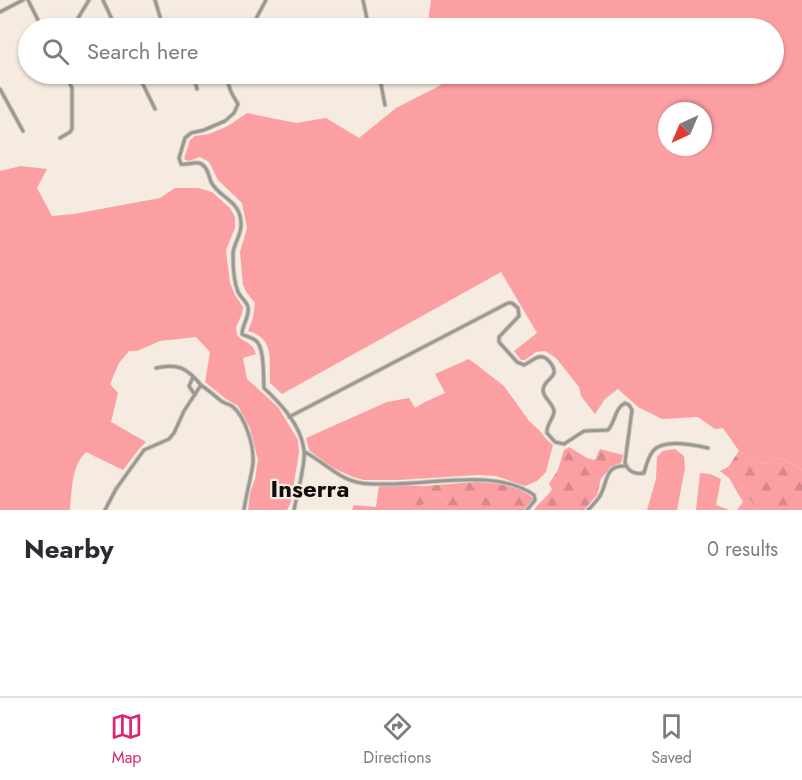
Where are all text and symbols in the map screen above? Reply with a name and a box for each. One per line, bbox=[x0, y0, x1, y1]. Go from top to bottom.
search box bbox=[18, 18, 784, 84]
icon: search bbox=[39, 35, 72, 68]
text: Search here bbox=[87, 35, 198, 67]
north arrow bbox=[658, 102, 712, 156]
district label: Inserra bbox=[271, 471, 349, 506]
text: Nearby bbox=[24, 530, 113, 568]
text: 0 results bbox=[707, 535, 778, 564]
tab: Map bbox=[110, 710, 143, 769]
tab: Directions bbox=[363, 710, 431, 769]
tab: Saved bbox=[651, 710, 692, 769]

